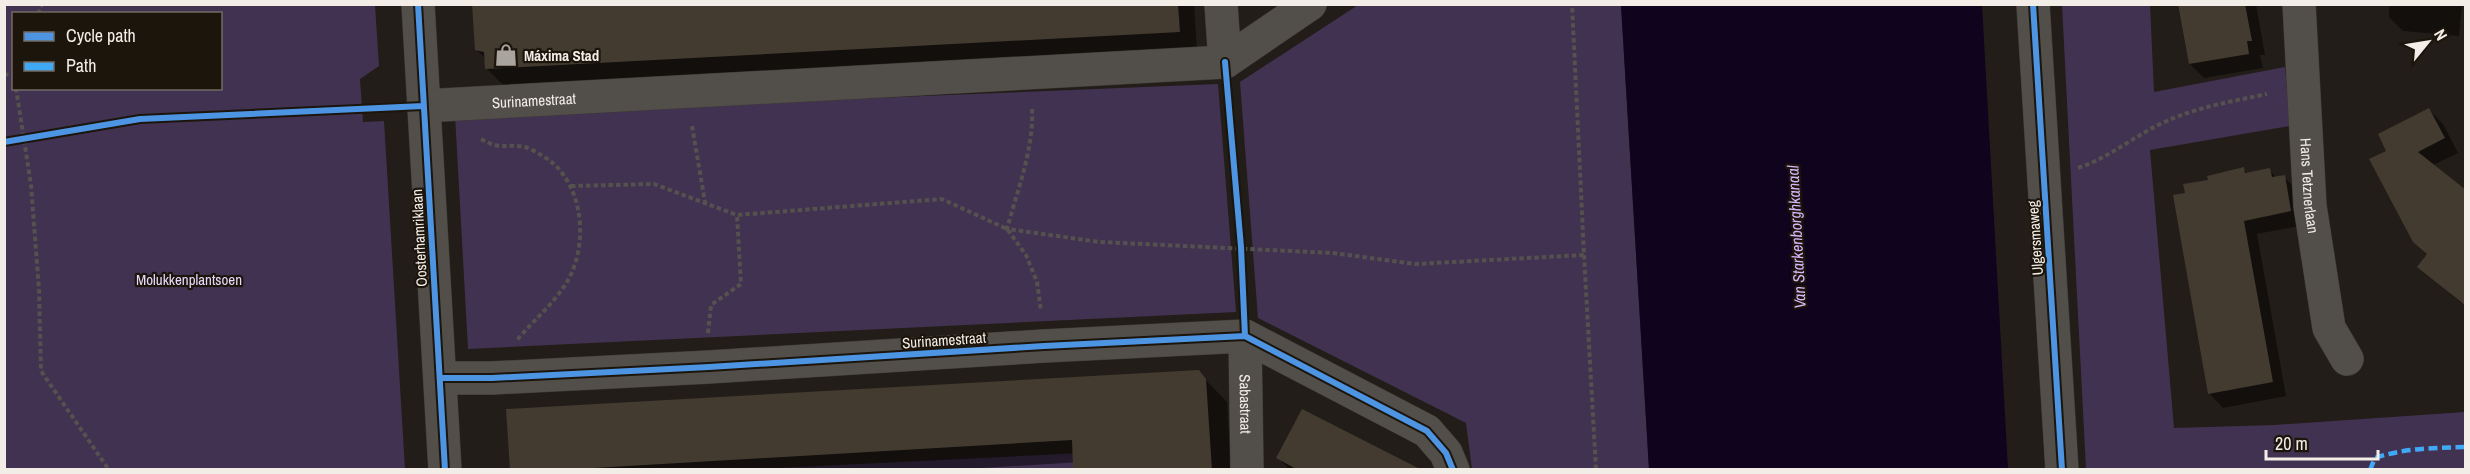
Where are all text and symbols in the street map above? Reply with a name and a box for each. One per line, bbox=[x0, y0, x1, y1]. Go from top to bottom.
legend bbox=[12, 12, 222, 90]
north arrow bbox=[2398, 12, 2458, 72]
text: Cycle path bbox=[66, 23, 136, 48]
text: N bbox=[2429, 25, 2453, 44]
shop icon: Máxima Stad bbox=[493, 42, 519, 68]
place label: Máxima Stad bbox=[524, 45, 599, 66]
text: Path bbox=[66, 53, 96, 78]
street label: Surinamestraat bbox=[491, 87, 577, 113]
street label: Hans Tetznerlaan bbox=[2296, 137, 2325, 235]
water label: Van Starkenborghkanaal bbox=[1781, 164, 1811, 309]
street label: Oosterhamriklaan bbox=[406, 189, 432, 287]
street label: Ulgersmaweg bbox=[2022, 200, 2048, 276]
park label: Molukkenplantsoen bbox=[136, 269, 242, 290]
street label: Surinamestraat bbox=[901, 327, 987, 353]
street label: Sabastraat bbox=[1235, 374, 1257, 434]
scale bar bbox=[2266, 423, 2378, 461]
text: 20 m bbox=[2275, 431, 2308, 456]

